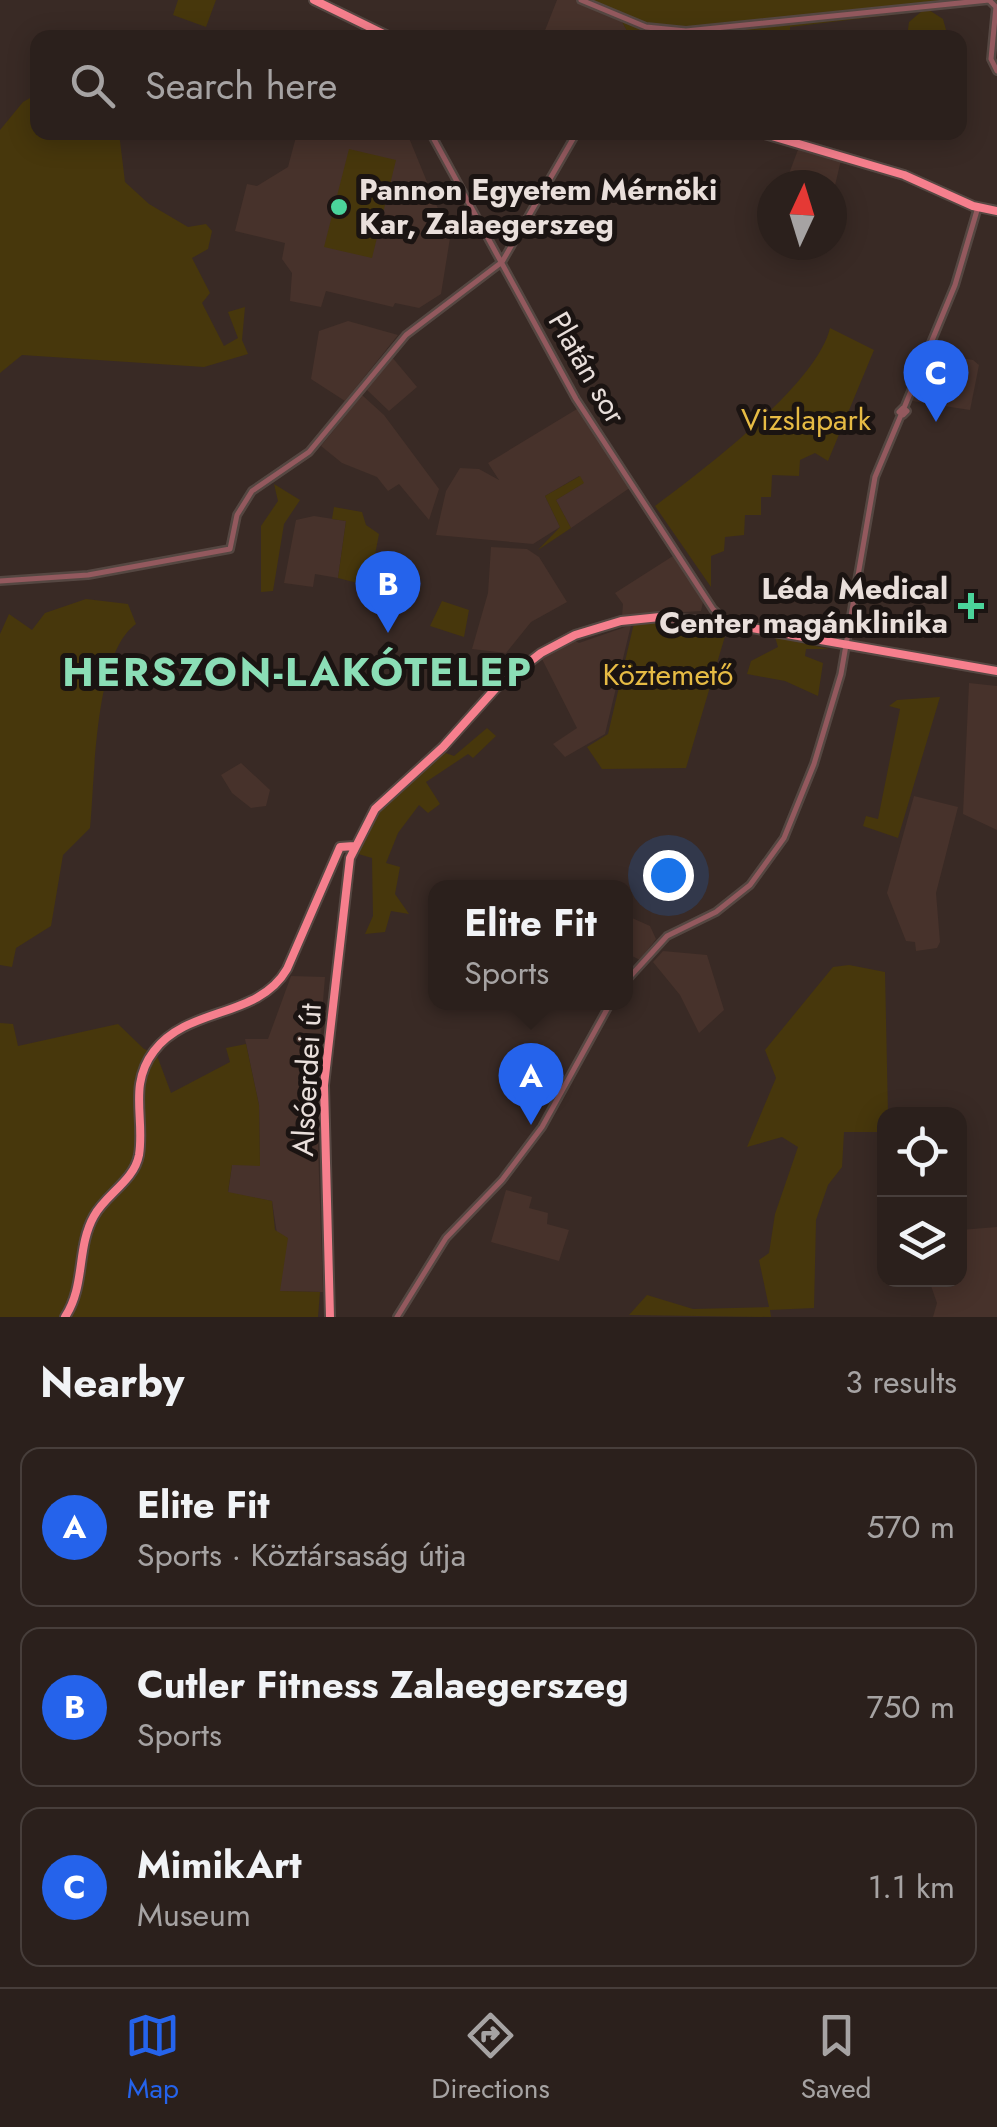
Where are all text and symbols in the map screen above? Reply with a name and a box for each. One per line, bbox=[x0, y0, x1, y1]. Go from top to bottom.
search box bbox=[30, 30, 967, 140]
icon: search bbox=[65, 58, 120, 113]
text: Search here bbox=[145, 58, 337, 113]
place label: Pannon Egyetem Mérnöki Kar, Zalaegerszeg bbox=[359, 168, 717, 245]
north arrow bbox=[757, 170, 847, 260]
marker: Pannon Egyetem Mérnöki Kar, Zalaegerszeg bbox=[328, 196, 350, 218]
street label: Platán sor bbox=[538, 304, 637, 432]
pin: C bbox=[904, 340, 968, 422]
park label: Vizslapark bbox=[741, 398, 872, 441]
pin: B bbox=[356, 550, 420, 633]
place label: Léda Medical Center magánklinika bbox=[659, 567, 948, 644]
marker: Léda Medical Center magánklinika bbox=[958, 593, 984, 619]
district label: HERSZON-LAKÓTELEP bbox=[62, 643, 534, 701]
park label: Köztemető bbox=[603, 653, 733, 696]
your location bbox=[643, 850, 694, 901]
popup bbox=[428, 880, 633, 1010]
text: Elite Fit bbox=[464, 895, 597, 950]
text: Sports bbox=[464, 950, 549, 996]
street label: Alsóerdei út bbox=[281, 1002, 332, 1158]
pin: A bbox=[498, 1042, 564, 1125]
map controls bbox=[877, 1107, 967, 1287]
button: locate bbox=[877, 1107, 967, 1197]
button: layers bbox=[877, 1197, 967, 1287]
text: Nearby bbox=[40, 1352, 184, 1413]
text: 3 results bbox=[845, 1359, 957, 1405]
text: Elite Fit bbox=[137, 1477, 270, 1532]
text: A bbox=[63, 1504, 86, 1550]
text: 570 m bbox=[866, 1504, 955, 1550]
text: Sports · Köztársaság útja bbox=[137, 1532, 466, 1578]
text: Cutler Fitness Zalaegerszeg bbox=[137, 1657, 629, 1712]
text: B bbox=[64, 1684, 85, 1730]
text: 750 m bbox=[866, 1684, 955, 1730]
text: Sports bbox=[137, 1712, 222, 1758]
text: MimikArt bbox=[137, 1837, 302, 1892]
text: C bbox=[63, 1864, 86, 1910]
text: 1.1 km bbox=[868, 1864, 955, 1910]
text: Museum bbox=[137, 1892, 251, 1938]
tab: Map bbox=[125, 2008, 180, 2109]
tab: Directions bbox=[431, 2008, 550, 2109]
tab: Saved bbox=[801, 2008, 872, 2109]

